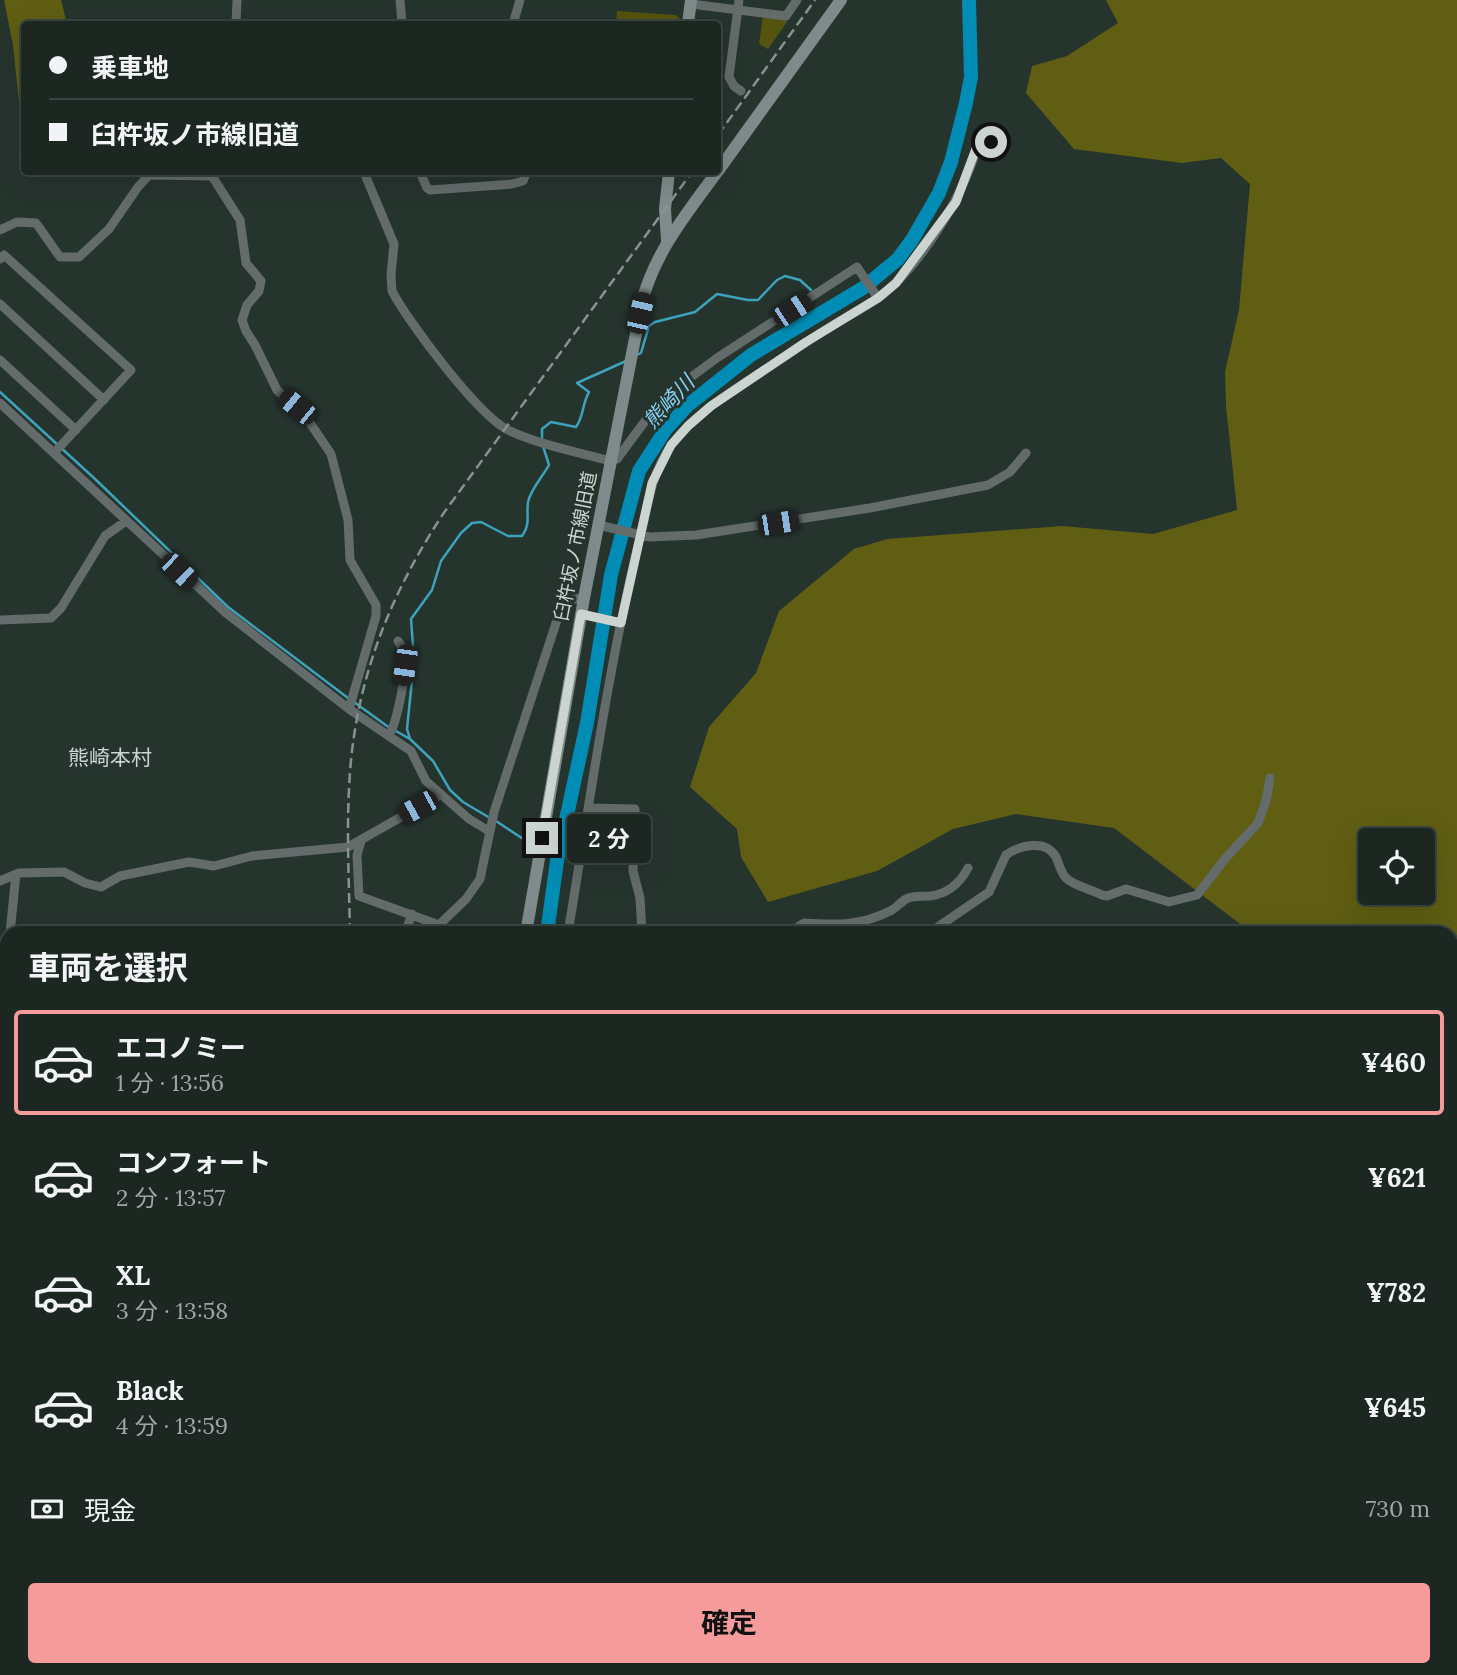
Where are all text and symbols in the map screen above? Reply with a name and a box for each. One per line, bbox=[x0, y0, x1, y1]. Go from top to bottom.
text: 乗車地 bbox=[91, 51, 169, 84]
text: 臼杵坂ノ市線旧道 bbox=[91, 118, 299, 151]
route start bbox=[975, 126, 1007, 158]
car bbox=[626, 290, 655, 336]
car bbox=[769, 290, 816, 330]
water label: 熊崎川 bbox=[637, 368, 701, 434]
car bbox=[275, 386, 320, 428]
street label: 臼杵坂ノ市線旧道 bbox=[549, 469, 601, 623]
car bbox=[756, 509, 801, 537]
car bbox=[157, 549, 202, 593]
car bbox=[392, 643, 419, 687]
district label: 熊崎本村 bbox=[68, 744, 152, 771]
car bbox=[395, 788, 442, 826]
callout: 2 分 bbox=[566, 814, 650, 862]
route end bbox=[526, 822, 558, 854]
text: 2 分 bbox=[588, 824, 630, 853]
map controls bbox=[1358, 828, 1435, 905]
button: locate bbox=[1358, 828, 1435, 905]
text: 車両を選択 bbox=[28, 947, 188, 988]
icon: car bbox=[32, 1031, 95, 1094]
text: エコノミー bbox=[116, 1031, 246, 1064]
text: ¥460 bbox=[1362, 1046, 1426, 1079]
text: 1 分 · 13:56 bbox=[116, 1068, 224, 1097]
icon: car bbox=[32, 1146, 95, 1209]
text: コンフォート bbox=[116, 1146, 271, 1179]
text: ¥621 bbox=[1368, 1161, 1426, 1194]
text: 2 分 · 13:57 bbox=[116, 1183, 225, 1212]
text: XL bbox=[116, 1259, 150, 1292]
icon: car bbox=[32, 1261, 95, 1324]
text: ¥782 bbox=[1366, 1276, 1426, 1309]
text: 3 分 · 13:58 bbox=[116, 1296, 228, 1325]
text: Black bbox=[116, 1374, 184, 1407]
icon: car bbox=[32, 1376, 95, 1439]
text: ¥645 bbox=[1364, 1391, 1426, 1424]
text: 4 分 · 13:59 bbox=[116, 1411, 228, 1440]
icon: cash bbox=[28, 1490, 66, 1528]
text: 現金 bbox=[84, 1494, 136, 1527]
text: 730 m bbox=[1366, 1494, 1430, 1523]
button: 確定 bbox=[28, 1583, 1430, 1663]

